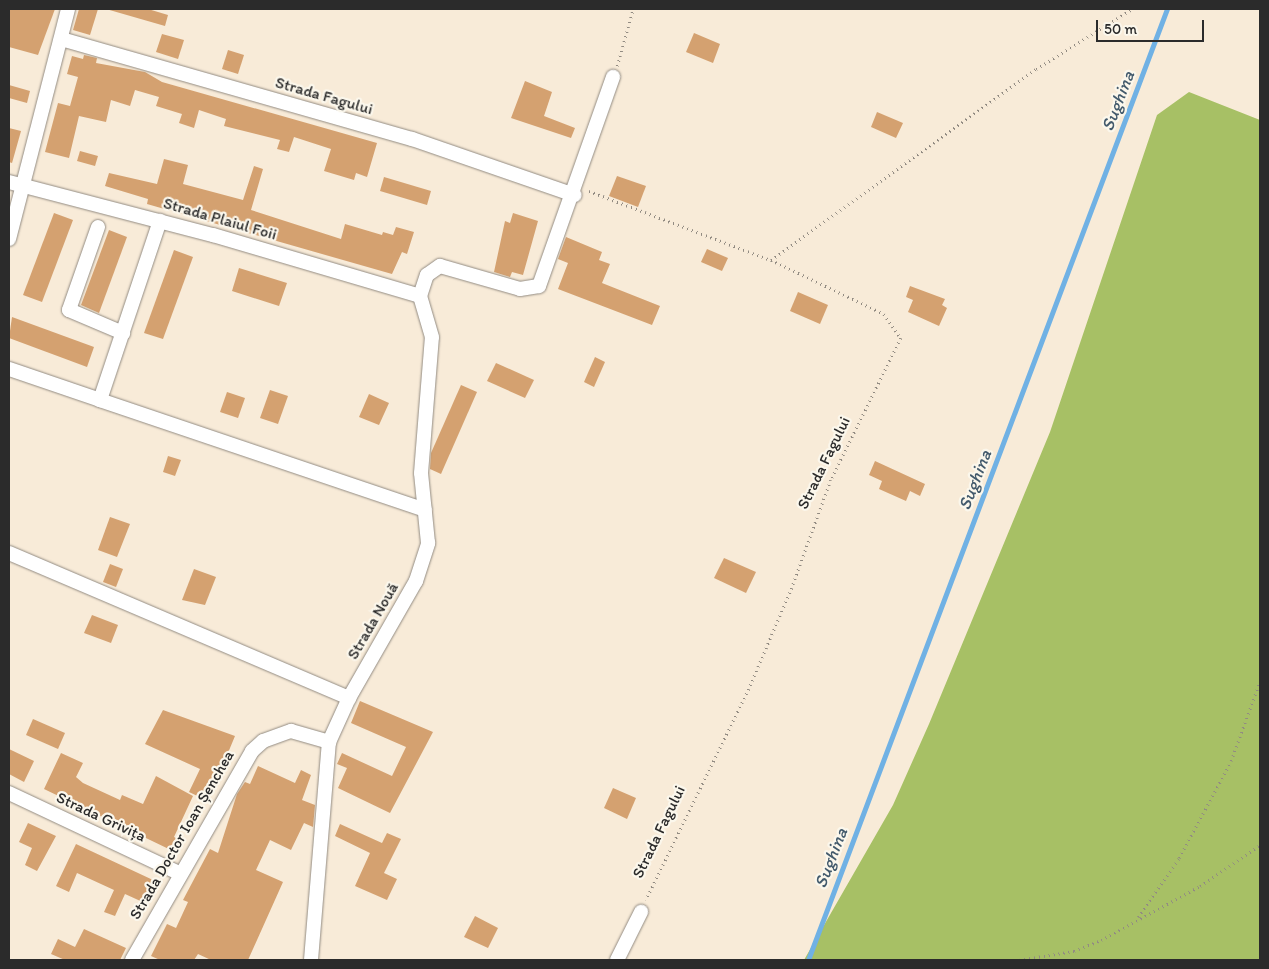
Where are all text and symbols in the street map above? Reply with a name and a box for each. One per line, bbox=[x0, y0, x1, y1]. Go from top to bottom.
scale bar bbox=[1099, 10, 1206, 42]
text: 50 m bbox=[1104, 20, 1137, 38]
water label: Sughina bbox=[1097, 68, 1139, 134]
street label: Strada Fagului bbox=[273, 73, 375, 119]
street label: Strada Plaiul Foii bbox=[161, 194, 279, 244]
street label: Strada Fagului bbox=[793, 414, 855, 512]
water label: Sughina bbox=[954, 447, 996, 513]
street label: Strada Nouă bbox=[343, 579, 403, 663]
street label: Strada Doctor Ioan Șenchea bbox=[126, 747, 238, 923]
street label: Strada Fagului bbox=[628, 783, 690, 881]
street label: Strada Grivița bbox=[53, 788, 149, 846]
water label: Sughina bbox=[810, 825, 852, 891]

